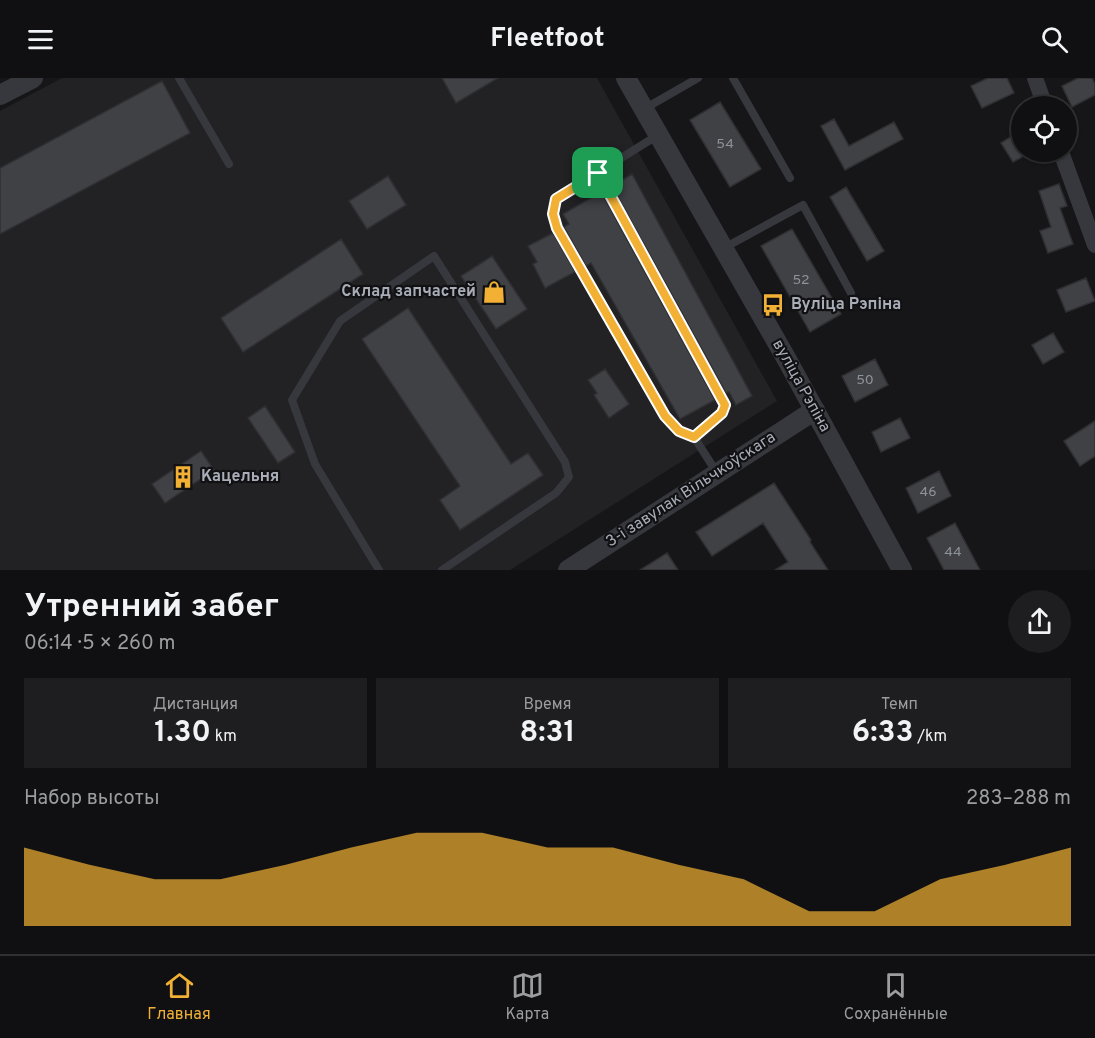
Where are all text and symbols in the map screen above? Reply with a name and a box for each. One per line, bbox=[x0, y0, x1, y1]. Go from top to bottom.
text: Fleetfoot bbox=[490, 22, 605, 56]
icon: menu bbox=[24, 23, 57, 56]
icon: search bbox=[1038, 23, 1071, 56]
map controls bbox=[1011, 96, 1077, 162]
button: locate bbox=[1011, 96, 1077, 162]
house number: 54 bbox=[716, 136, 734, 153]
pin bbox=[572, 147, 623, 198]
icon: arrive bbox=[581, 156, 614, 189]
house number: 52 bbox=[792, 272, 810, 289]
shop icon: Склад запчастей bbox=[481, 279, 507, 305]
place label: Склад запчастей bbox=[341, 282, 476, 302]
bus stop icon: Вуліца Рэпіна bbox=[760, 292, 786, 318]
place label: Вуліца Рэпіна bbox=[791, 295, 901, 315]
street label: вуліца Рэпіна bbox=[767, 336, 835, 436]
house number: 50 bbox=[856, 372, 874, 389]
street label: 3-і завулак Вільчкоўскага bbox=[602, 428, 780, 552]
building icon: Кацельня bbox=[170, 464, 196, 490]
place label: Кацельня bbox=[201, 467, 279, 487]
house number: 46 bbox=[919, 484, 937, 501]
house number: 44 bbox=[944, 544, 962, 561]
text: Утренний забег bbox=[24, 587, 279, 629]
button: share bbox=[1008, 590, 1071, 653]
text: 06:14 · 5 × 260 m bbox=[24, 631, 176, 657]
text: Дистанция bbox=[153, 695, 238, 715]
text: Время bbox=[523, 695, 572, 715]
text: Темп bbox=[881, 695, 918, 715]
text: 1.30 bbox=[154, 715, 211, 752]
text: 8:31 bbox=[519, 715, 576, 752]
text: 6:33 bbox=[852, 715, 914, 752]
text: km bbox=[211, 727, 237, 747]
text: /km bbox=[914, 727, 947, 747]
text: Набор высоты bbox=[24, 786, 160, 812]
text: 283–288 m bbox=[966, 786, 1071, 812]
tab: Главная bbox=[147, 969, 211, 1025]
tab: Карта bbox=[505, 969, 549, 1025]
tab: Сохранённые bbox=[844, 969, 948, 1025]

